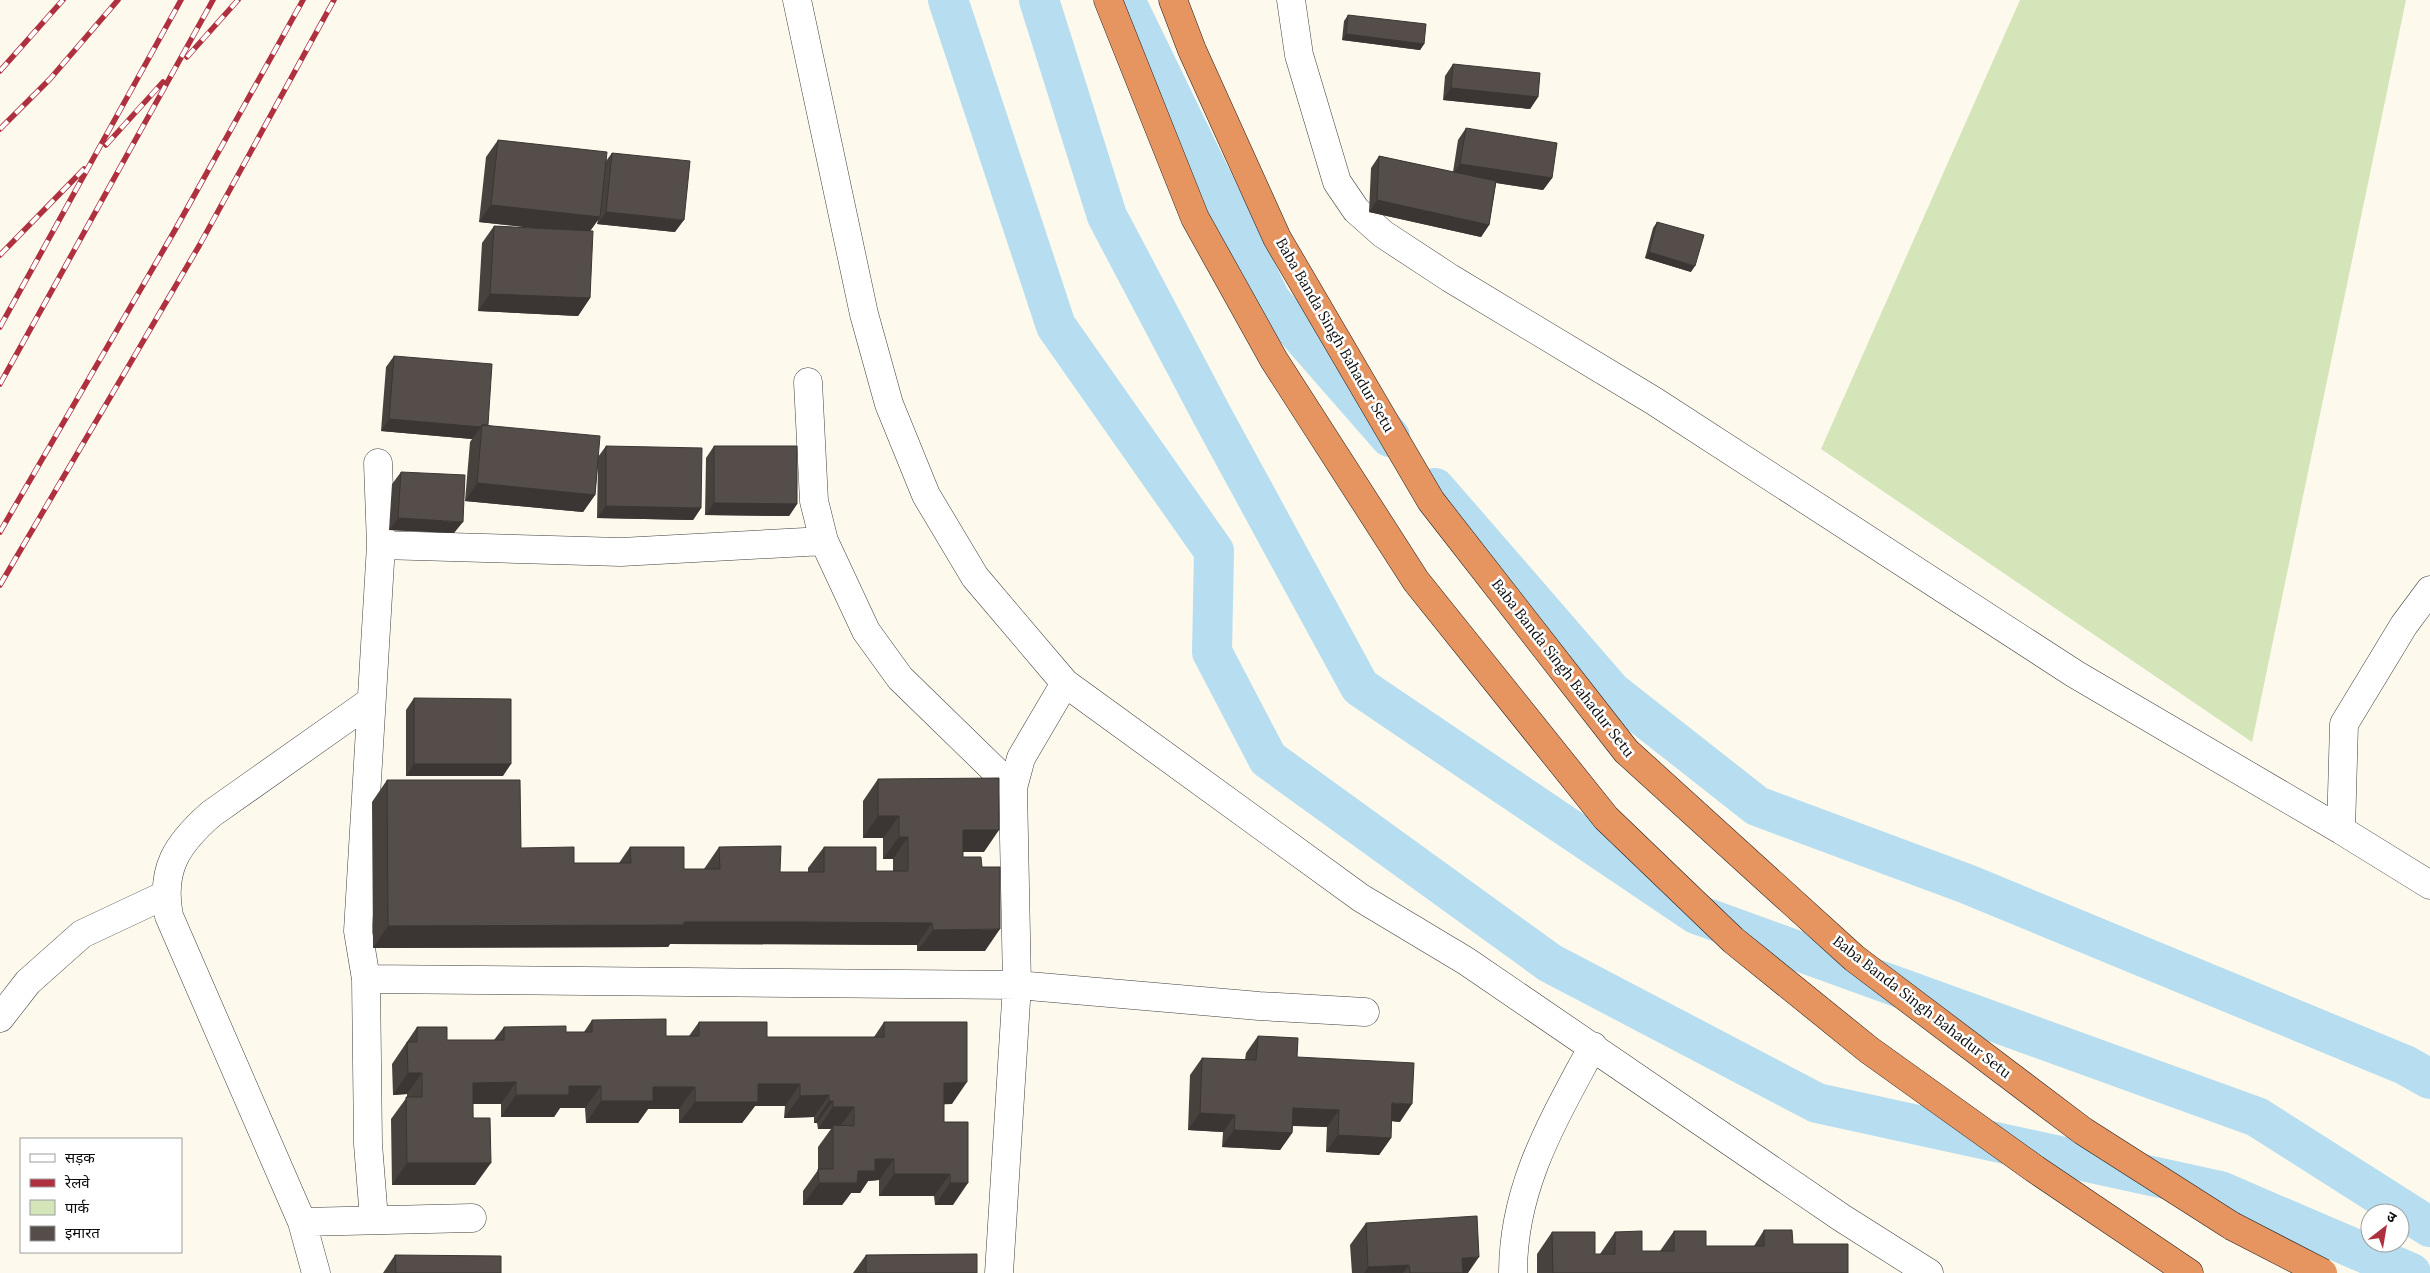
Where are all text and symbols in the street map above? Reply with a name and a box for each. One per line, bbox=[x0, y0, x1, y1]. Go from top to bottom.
street label: Baba Banda Singh Bahadur Setu bbox=[1272, 234, 1399, 435]
street label: Baba Banda Singh Bahadur Setu bbox=[1488, 575, 1639, 761]
street label: Baba Banda Singh Bahadur Setu bbox=[1829, 931, 2015, 1082]
legend bbox=[20, 1138, 182, 1253]
text: सड़क bbox=[65, 1148, 95, 1167]
text: रेलवे bbox=[64, 1173, 90, 1192]
text: पार्क bbox=[65, 1198, 89, 1217]
north arrow bbox=[2360, 1203, 2410, 1253]
text: उ bbox=[2384, 1207, 2401, 1227]
text: इमारत bbox=[65, 1223, 100, 1242]

